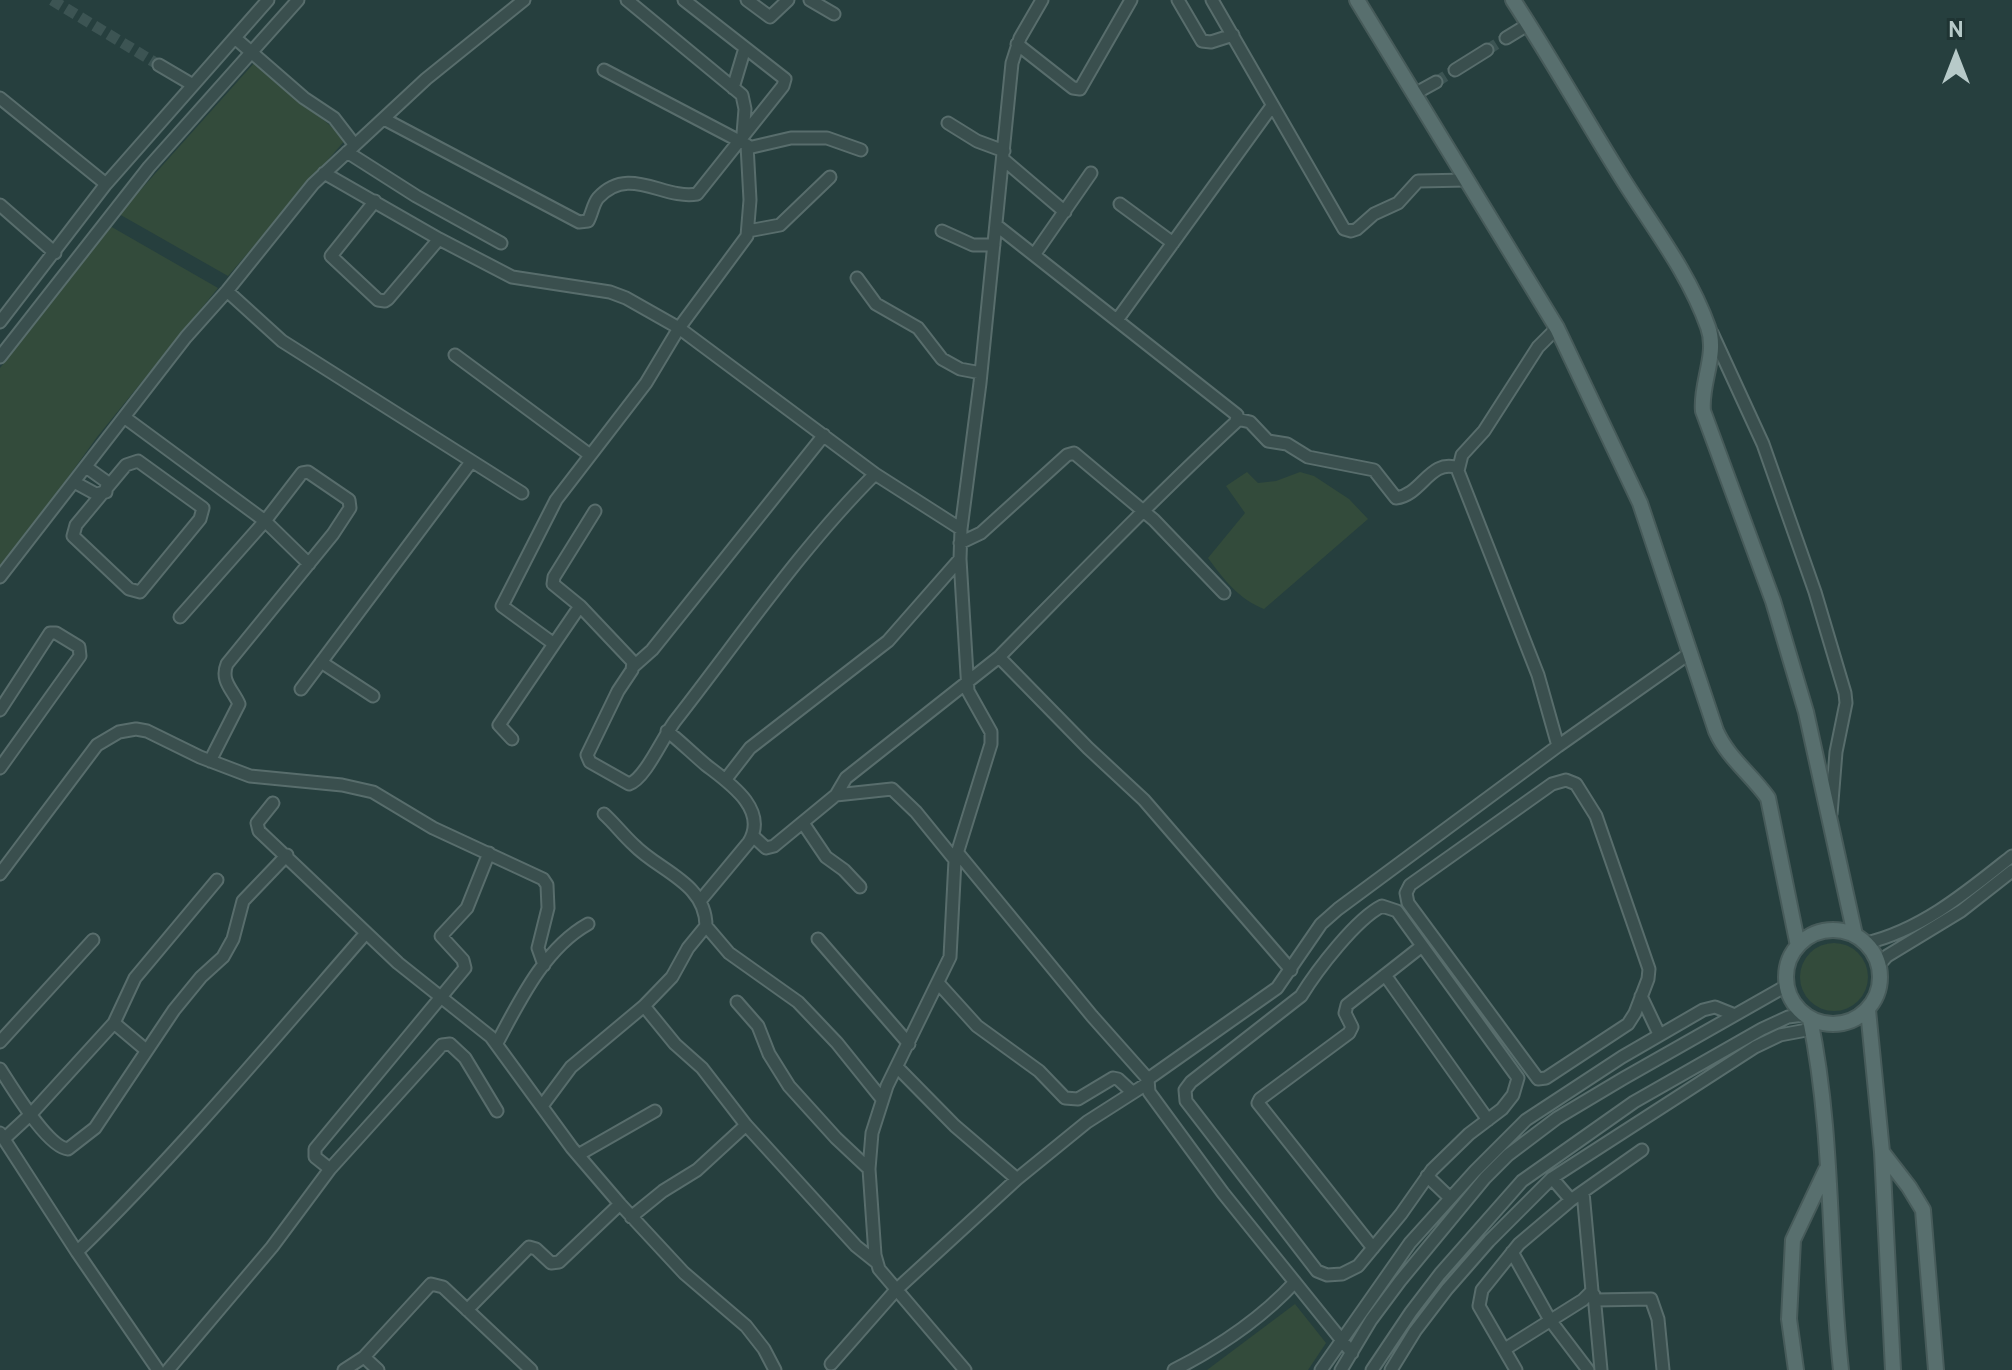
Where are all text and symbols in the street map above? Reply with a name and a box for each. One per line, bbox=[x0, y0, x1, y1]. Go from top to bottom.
north arrow bbox=[1916, 16, 1996, 96]
text: N bbox=[1948, 18, 1964, 45]

